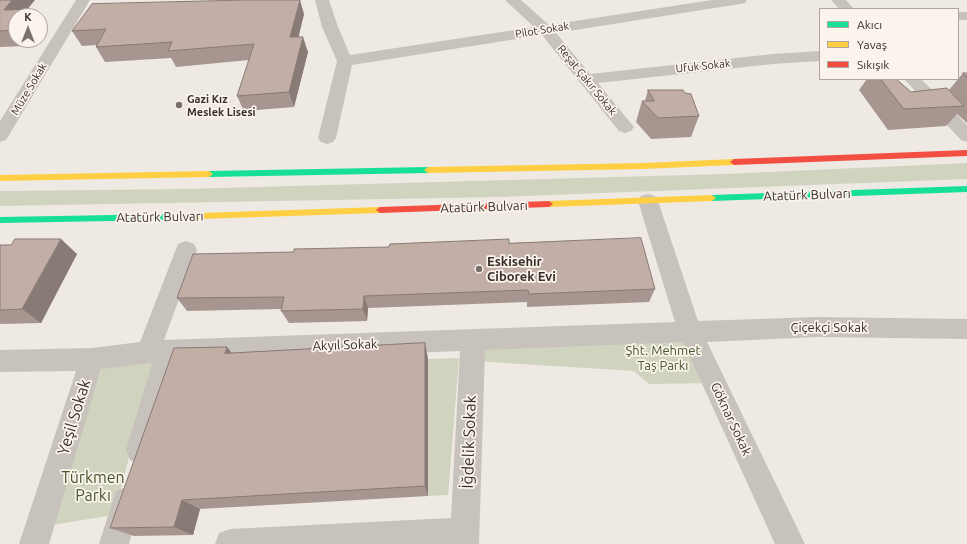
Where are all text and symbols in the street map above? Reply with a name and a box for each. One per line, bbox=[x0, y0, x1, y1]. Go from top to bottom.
north arrow bbox=[8, 8, 48, 48]
legend bbox=[819, 8, 959, 80]
text: K bbox=[24, 11, 32, 23]
text: Akıcı bbox=[857, 18, 882, 31]
street label: Pilot Sokak bbox=[514, 19, 570, 41]
text: Yavaş bbox=[857, 38, 887, 51]
street label: Reşat Çakır Sokak bbox=[555, 42, 619, 118]
street label: Ufuk Sokak bbox=[675, 57, 731, 75]
text: Sıkışık bbox=[857, 58, 889, 71]
street label: Müze Sokak bbox=[8, 61, 50, 117]
place label: Gazi Kız Meslek Lisesi bbox=[187, 92, 256, 118]
marker: Gazi Kız Meslek Lisesi bbox=[174, 100, 184, 110]
street label: Atatürk Bulvarı bbox=[763, 186, 851, 204]
street label: Atatürk Bulvarı bbox=[440, 198, 528, 216]
street label: Atatürk Bulvarı bbox=[116, 208, 204, 226]
place label: Eskisehir Ciborek Evi bbox=[487, 254, 556, 285]
marker: Eskisehir Ciborek Evi bbox=[474, 264, 484, 274]
street label: Çiçekçi Sokak bbox=[790, 320, 868, 336]
street label: Akyıl Sokak bbox=[312, 336, 378, 354]
park label: Şht. Mehmet Taş Parkı bbox=[625, 343, 701, 374]
street label: Yeşil Sokak bbox=[53, 377, 95, 457]
street label: Göknar Sokak bbox=[707, 380, 755, 458]
street label: İğdelik Sokak bbox=[458, 395, 480, 489]
park label: Türkmen Parkı bbox=[61, 468, 125, 506]

